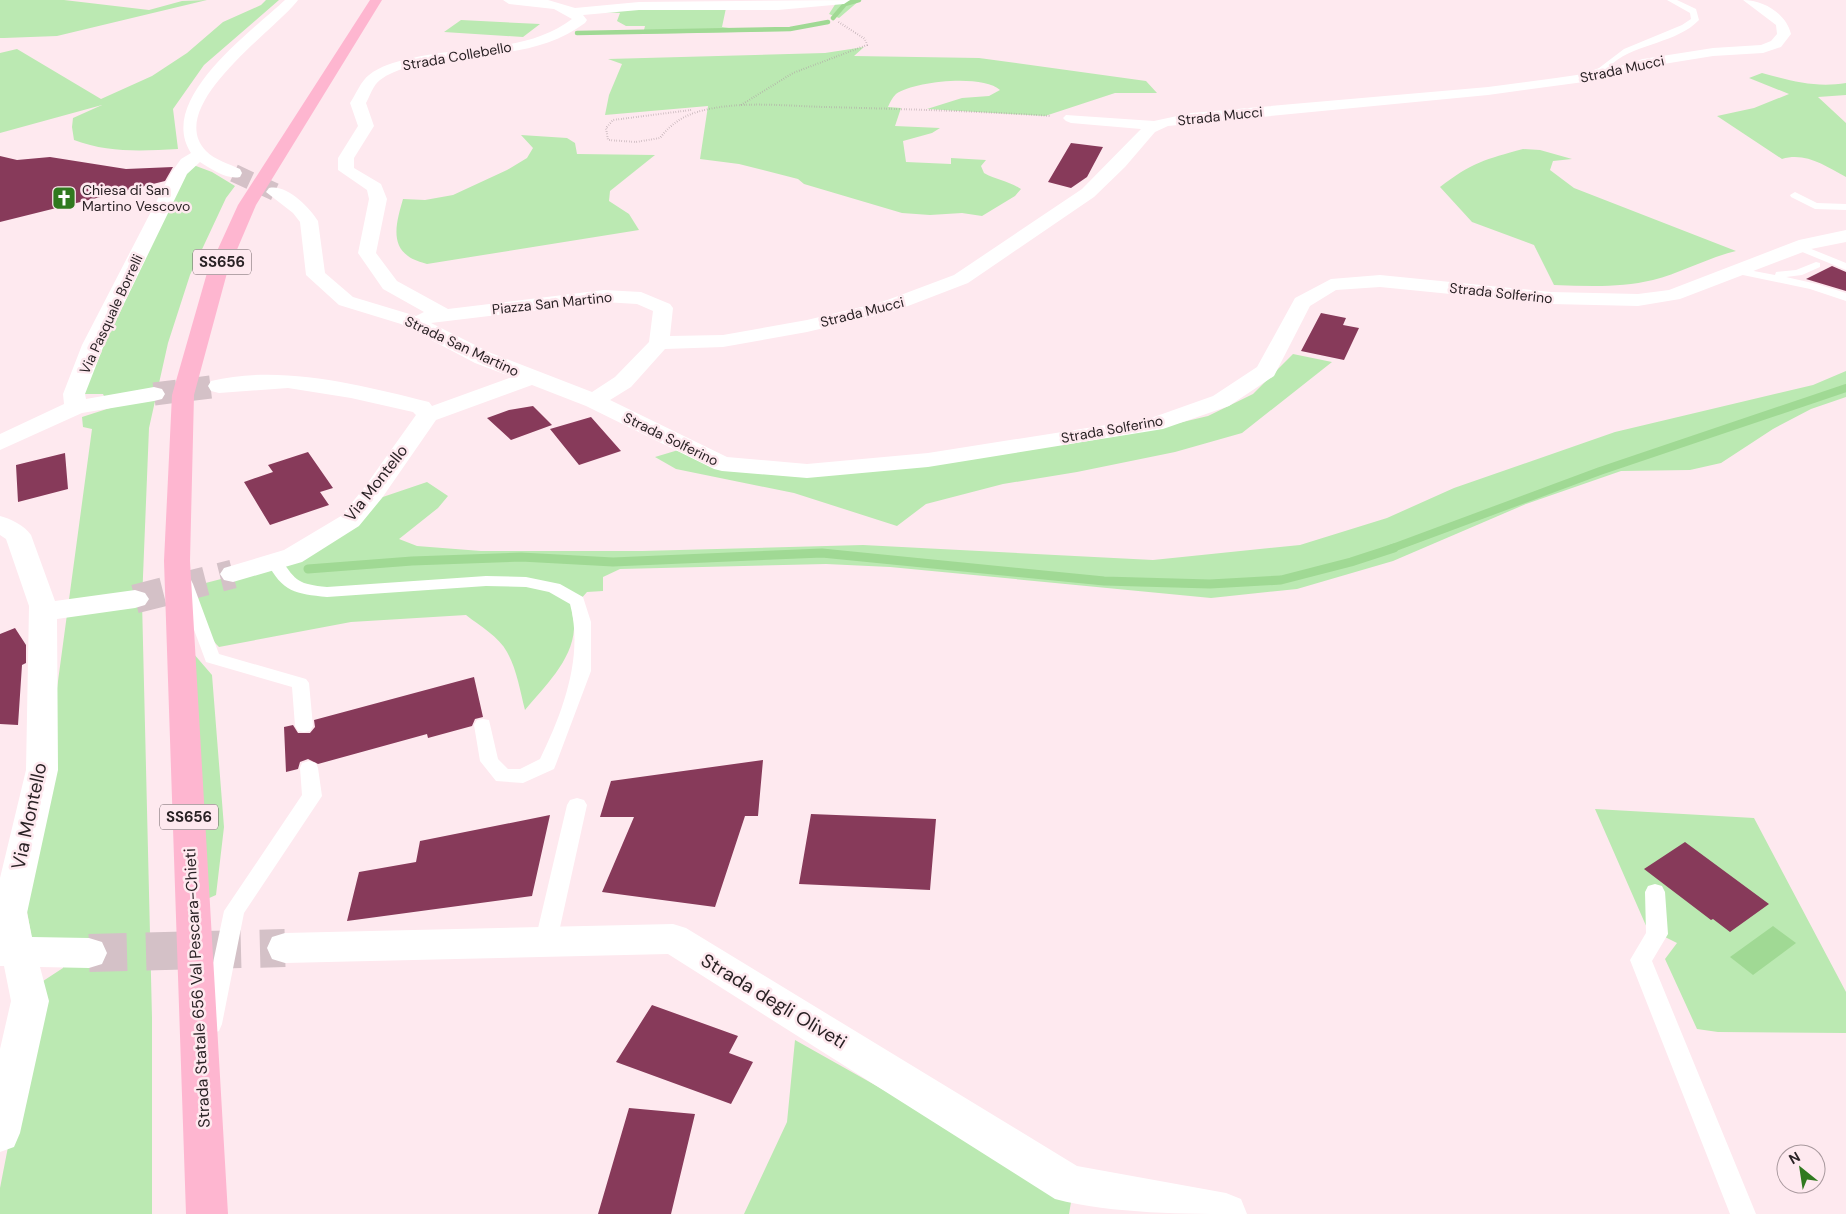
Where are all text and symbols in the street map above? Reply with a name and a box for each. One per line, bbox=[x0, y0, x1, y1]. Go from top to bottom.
street label: Strada Collebello bbox=[401, 38, 513, 74]
street label: Strada Mucci bbox=[1578, 51, 1666, 87]
street label: Strada Mucci bbox=[1176, 103, 1264, 129]
place label: Chiesa di San Martino Vescovo bbox=[82, 181, 190, 215]
church icon: Chiesa di San Martino Vescovo bbox=[51, 185, 77, 211]
road number: SS656 bbox=[193, 250, 251, 274]
street label: Via Pasquale Borrelli bbox=[75, 251, 147, 377]
street label: Strada Solferino bbox=[1449, 279, 1553, 307]
street label: Piazza San Martino bbox=[491, 288, 613, 318]
street label: Strada Mucci bbox=[818, 293, 906, 331]
street label: Strada San Martino bbox=[402, 312, 522, 380]
street label: Strada Solferino bbox=[621, 408, 721, 470]
street label: Strada Solferino bbox=[1060, 411, 1164, 447]
street label: Via Montello bbox=[340, 441, 412, 525]
street label: Via Montello bbox=[5, 760, 53, 872]
road number: SS656 bbox=[160, 804, 218, 830]
street label: Strada Statale 656 Val Pescara-Chieti bbox=[179, 848, 215, 1128]
street label: Strada degli Oliveti bbox=[697, 948, 851, 1054]
north arrow bbox=[1776, 1144, 1826, 1194]
text: N bbox=[1786, 1147, 1803, 1168]

